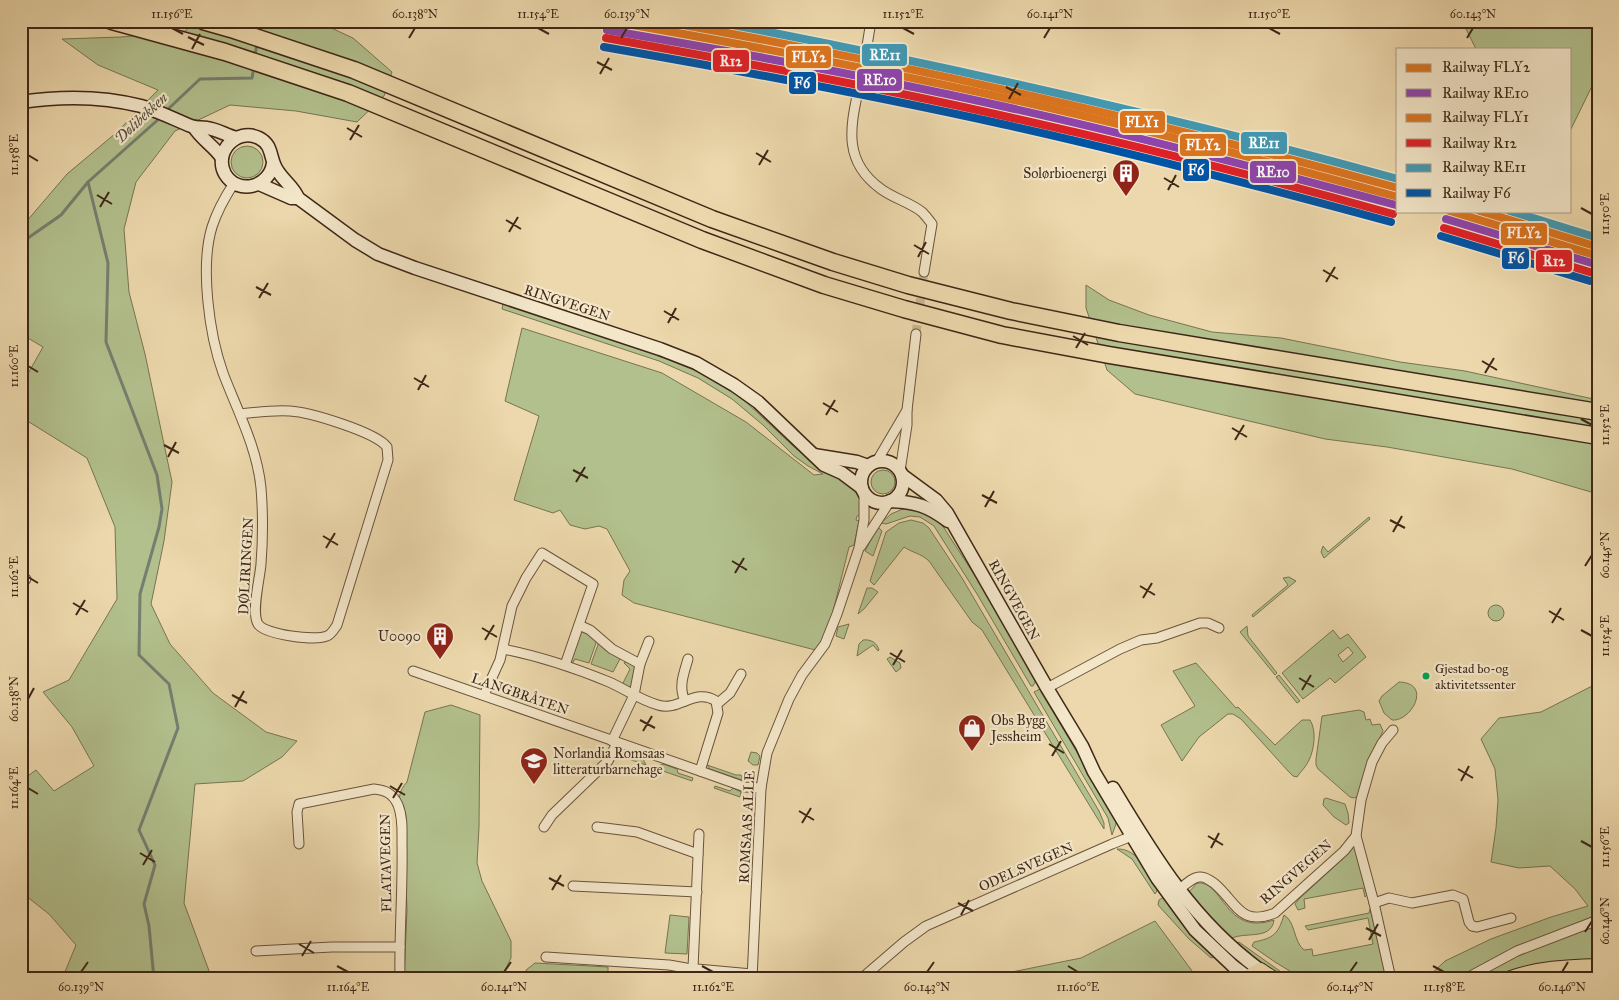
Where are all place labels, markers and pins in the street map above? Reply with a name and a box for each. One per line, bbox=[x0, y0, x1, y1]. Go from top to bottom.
building icon: Solørbioenergi bbox=[1111, 158, 1141, 197]
place label: Solørbioenergi bbox=[1023, 165, 1107, 182]
building icon: U0090 bbox=[425, 621, 455, 660]
place label: U0090 bbox=[378, 628, 421, 645]
place label: Gjestad bo-og aktivitetssenter bbox=[1435, 661, 1516, 693]
marker: Gjestad bo-og aktivitetssenter bbox=[1421, 671, 1431, 681]
place label: Obs Bygg Jessheim bbox=[989, 712, 1046, 746]
shop icon: Obs Bygg Jessheim bbox=[957, 713, 987, 752]
place label: Norlandia Romsaas litteraturbarnehage bbox=[553, 745, 665, 778]
school or university icon: Norlandia Romsaas litteraturbarnehage bbox=[519, 746, 549, 785]

